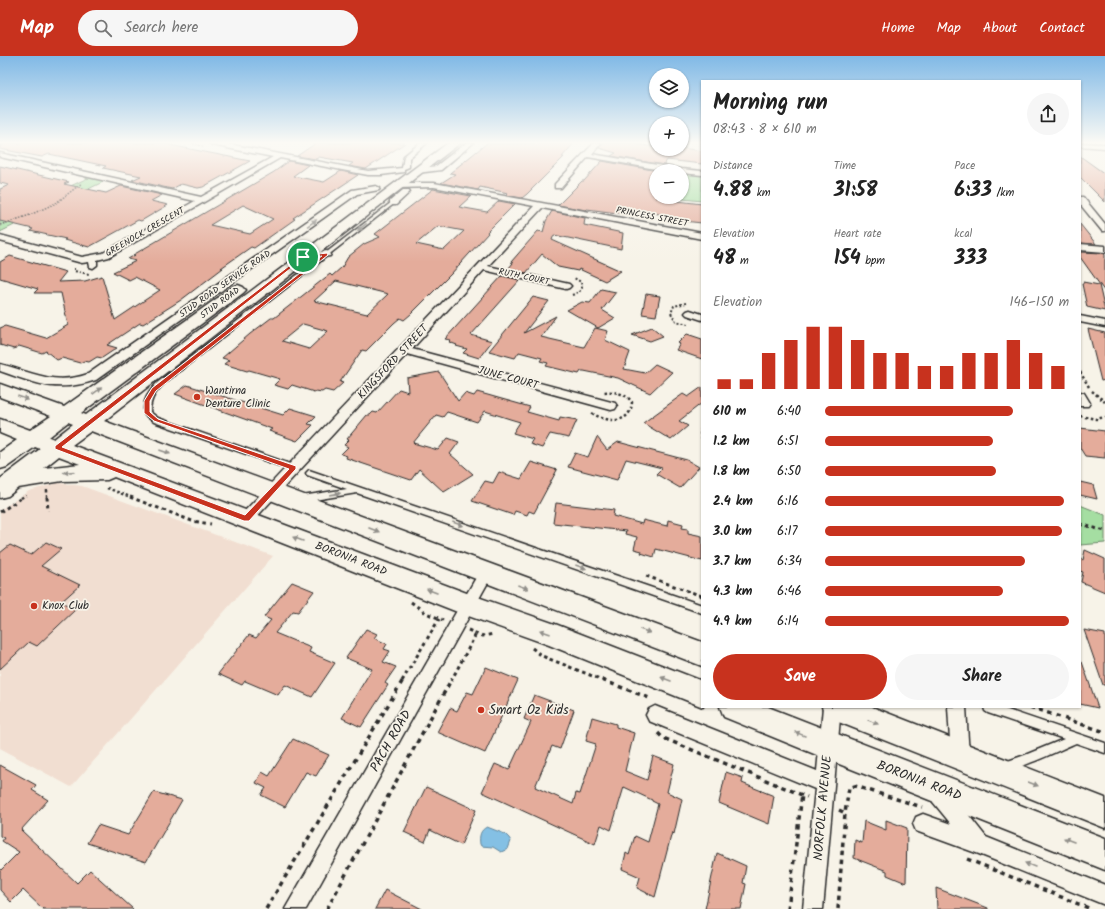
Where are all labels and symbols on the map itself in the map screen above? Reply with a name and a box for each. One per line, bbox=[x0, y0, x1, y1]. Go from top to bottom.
street label: GREENOCK CRESCENT bbox=[103, 203, 189, 261]
street label: PRINCESS STREET bbox=[615, 203, 690, 232]
one-way arrow bbox=[306, 219, 317, 227]
one-way arrow bbox=[357, 223, 368, 231]
pin bbox=[286, 240, 320, 274]
street label: STUD ROAD SERVICE ROAD bbox=[177, 248, 273, 320]
street label: RUTH COURT bbox=[497, 264, 552, 290]
street label: STUD ROAD bbox=[198, 285, 242, 321]
street label: KINGSFORD STREET bbox=[353, 319, 433, 404]
street label: JUNE COURT bbox=[476, 361, 541, 395]
place label: Wantirna Denture Clinic bbox=[205, 382, 271, 413]
one-way arrow bbox=[92, 387, 103, 395]
marker: Wantirna Denture Clinic bbox=[192, 392, 202, 402]
one-way arrow bbox=[17, 396, 29, 402]
one-way arrow bbox=[159, 449, 171, 455]
one-way arrow bbox=[62, 469, 75, 475]
one-way arrow bbox=[328, 490, 341, 496]
one-way arrow bbox=[453, 522, 465, 528]
one-way arrow bbox=[368, 527, 380, 533]
one-way arrow bbox=[292, 535, 304, 541]
street label: BORONIA ROAD bbox=[312, 537, 390, 581]
one-way arrow bbox=[576, 564, 588, 570]
one-way arrow bbox=[517, 584, 529, 590]
one-way arrow bbox=[426, 587, 438, 593]
place label: Knox Club bbox=[42, 597, 89, 615]
marker: Knox Club bbox=[29, 601, 39, 611]
one-way arrow bbox=[538, 629, 550, 635]
one-way arrow bbox=[639, 629, 651, 635]
one-way arrow bbox=[659, 676, 671, 682]
place label: Smart Oz Kids bbox=[489, 700, 569, 721]
marker: Smart Oz Kids bbox=[476, 705, 486, 715]
street label: PACH ROAD bbox=[365, 706, 417, 776]
one-way arrow bbox=[867, 719, 879, 725]
one-way arrow bbox=[794, 731, 806, 737]
street label: NORFOLK AVENUE bbox=[808, 754, 838, 862]
street label: BORONIA ROAD bbox=[873, 755, 965, 807]
one-way arrow bbox=[1027, 782, 1039, 788]
one-way arrow bbox=[1062, 836, 1074, 842]
one-way arrow bbox=[1023, 861, 1035, 867]

